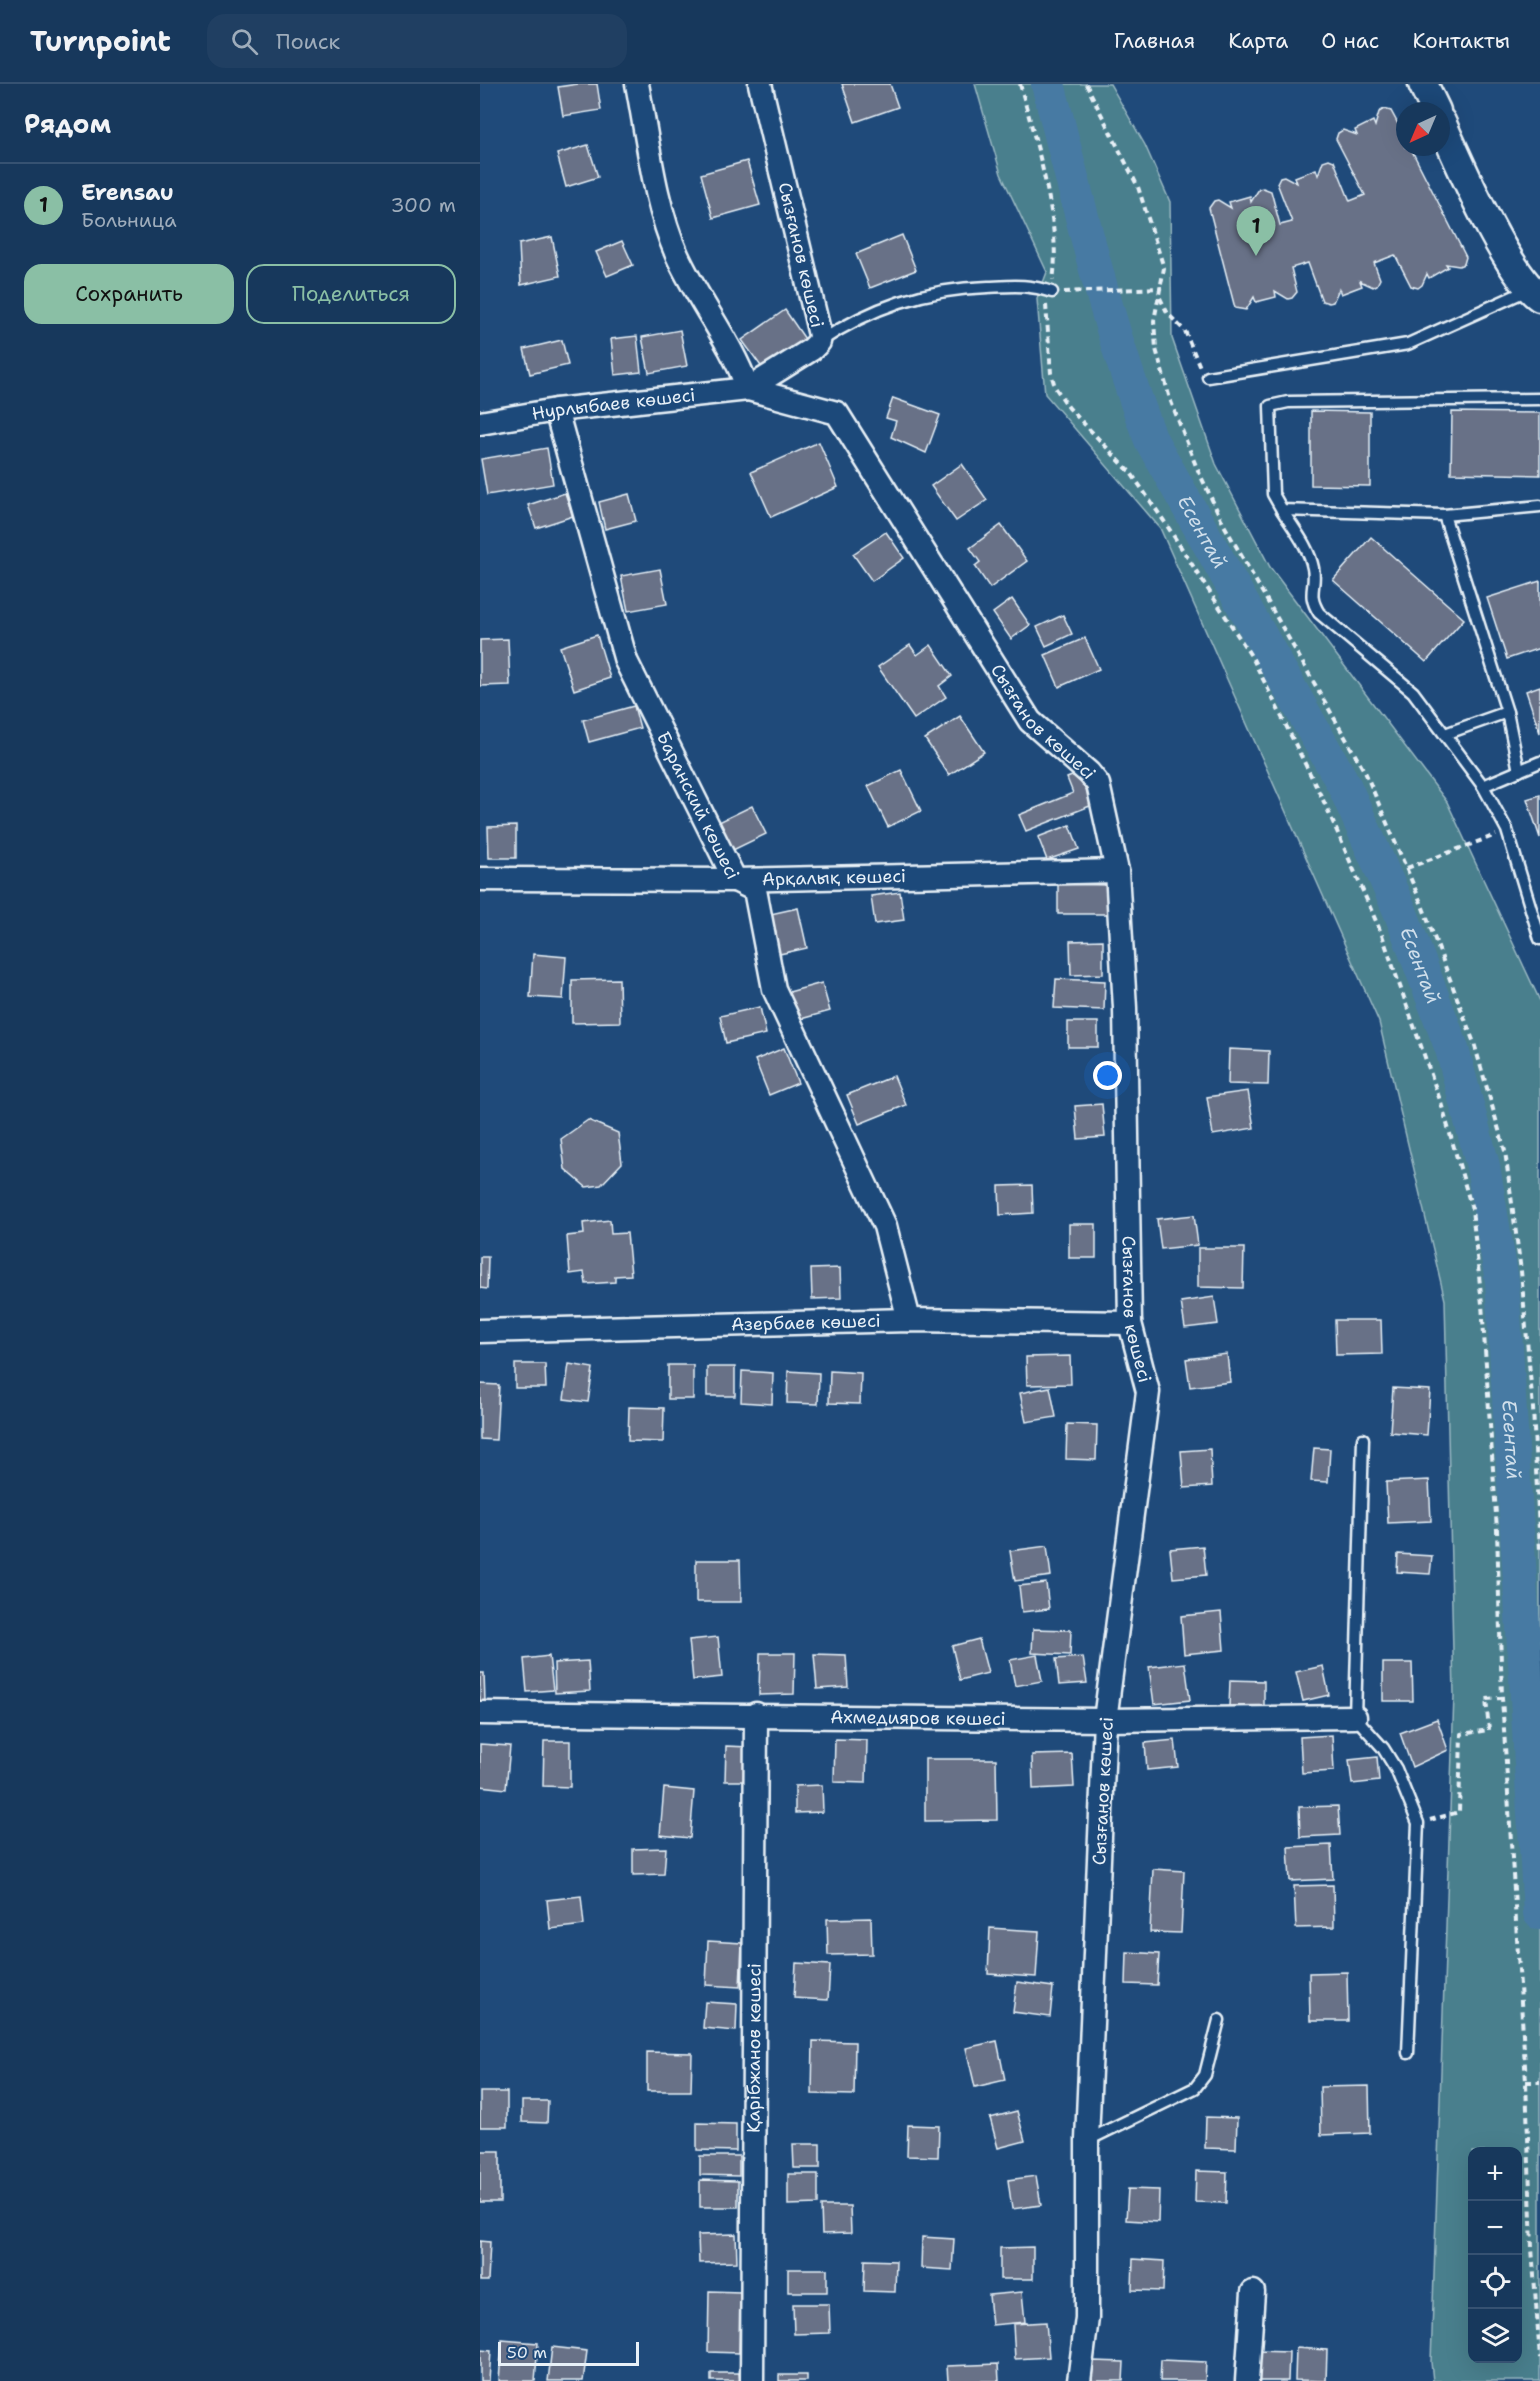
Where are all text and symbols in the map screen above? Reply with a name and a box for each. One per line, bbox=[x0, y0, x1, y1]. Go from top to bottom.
search box bbox=[207, 14, 627, 68]
text: Turnpoint bbox=[30, 22, 171, 60]
icon: search bbox=[228, 25, 261, 58]
text: Поиск bbox=[276, 27, 340, 56]
text: Главная bbox=[1114, 27, 1195, 55]
text: Карта bbox=[1228, 27, 1288, 55]
text: О нас bbox=[1321, 27, 1379, 55]
text: Контакты bbox=[1412, 27, 1510, 55]
north arrow bbox=[1396, 102, 1450, 156]
text: Рядом bbox=[24, 106, 111, 141]
text: Erensau bbox=[81, 178, 174, 207]
street label: Сызғанов көшесі bbox=[773, 180, 829, 330]
text: 1 bbox=[39, 192, 48, 218]
text: 300 m bbox=[390, 192, 456, 218]
pin: 1 bbox=[1236, 206, 1276, 256]
text: Больница bbox=[81, 207, 177, 233]
button: Сохранить bbox=[24, 264, 234, 324]
button: Поделиться bbox=[246, 264, 456, 324]
street label: Нурлыбаев көшесі bbox=[530, 383, 697, 426]
water label: Есентай bbox=[1171, 491, 1233, 573]
street label: Сызғанов көшесі bbox=[985, 659, 1101, 784]
street label: Баранский көшесі bbox=[651, 728, 745, 883]
street label: Арқалық көшесі bbox=[762, 864, 906, 891]
water label: Есентай bbox=[1394, 923, 1447, 1007]
your location bbox=[1093, 1061, 1122, 1090]
street label: Сызғанов көшесі bbox=[1117, 1236, 1157, 1385]
street label: Азербаев көшесі bbox=[731, 1309, 881, 1337]
water label: Есентай bbox=[1496, 1399, 1527, 1480]
street label: Ахмедияров көшесі bbox=[830, 1705, 1006, 1731]
street label: Сызғанов көшесі bbox=[1087, 1716, 1119, 1866]
street label: Қарібжанов көшесі bbox=[741, 1963, 767, 2133]
map controls bbox=[1468, 2147, 1522, 2363]
button: + bbox=[1468, 2147, 1522, 2201]
button: − bbox=[1468, 2201, 1522, 2255]
button: locate bbox=[1468, 2255, 1522, 2309]
button: layers bbox=[1468, 2309, 1522, 2363]
scale bar bbox=[498, 2339, 639, 2366]
text: 50 m bbox=[507, 2342, 547, 2363]

